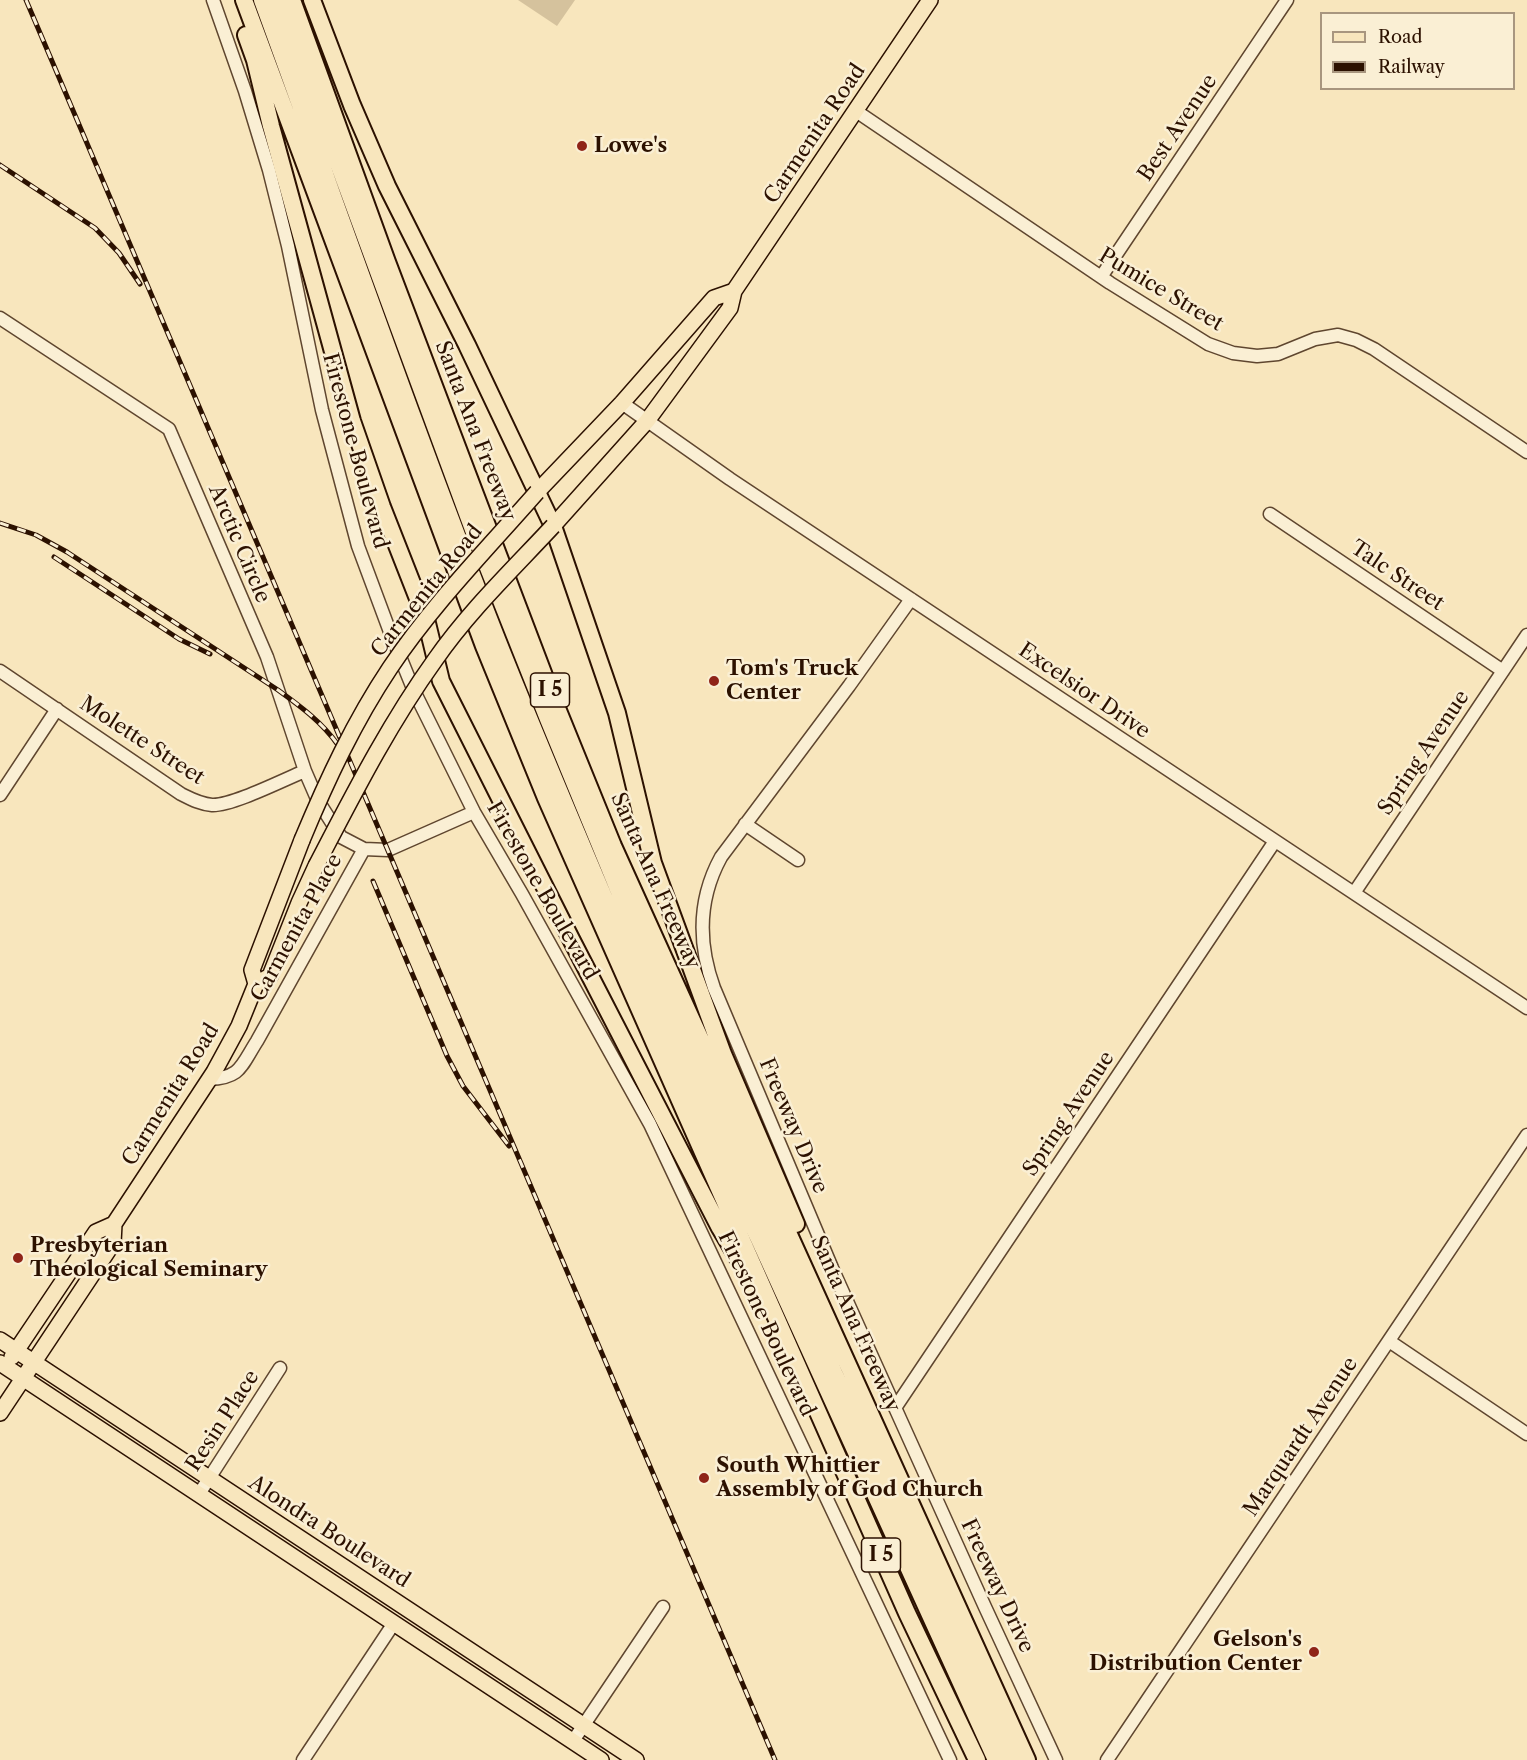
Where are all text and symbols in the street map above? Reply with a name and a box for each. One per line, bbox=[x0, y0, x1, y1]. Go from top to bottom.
legend bbox=[1320, 12, 1515, 90]
text: Road bbox=[1378, 26, 1423, 48]
text: Railway bbox=[1378, 56, 1445, 78]
street label: Carmenita Road bbox=[759, 59, 871, 209]
street label: Best Avenue bbox=[1133, 70, 1223, 186]
place label: Lowe's bbox=[594, 133, 667, 159]
marker: Lowe's bbox=[575, 139, 589, 153]
street label: Pumice Street bbox=[1094, 243, 1228, 337]
street label: Santa Ana Freeway bbox=[429, 338, 521, 524]
street label: Firestone Boulevard bbox=[317, 350, 393, 552]
street label: Arctic Circle bbox=[203, 481, 275, 607]
street label: Carmenita Road bbox=[366, 520, 488, 662]
street label: Talc Street bbox=[1346, 536, 1448, 616]
street label: Excelsior Drive bbox=[1014, 638, 1154, 744]
place label: Tom's Truck Center bbox=[726, 656, 858, 706]
road number: I 5 bbox=[530, 673, 570, 707]
marker: Tom's Truck Center bbox=[707, 674, 721, 688]
street label: Spring Avenue bbox=[1373, 686, 1475, 820]
street label: Molette Street bbox=[75, 691, 209, 791]
street label: Santa Ana Freeway bbox=[605, 789, 705, 973]
street label: Firestone Boulevard bbox=[481, 797, 603, 985]
street label: Carmenita Place bbox=[246, 850, 348, 1006]
street label: Carmenita Road bbox=[117, 1019, 225, 1171]
street label: Spring Avenue bbox=[1018, 1047, 1120, 1181]
street label: Freeway Drive bbox=[753, 1055, 833, 1197]
street label: Firestone Boulevard bbox=[712, 1227, 820, 1421]
street label: Santa Ana Freeway bbox=[805, 1232, 905, 1416]
place label: Presbyterian Theological Seminary bbox=[30, 1233, 267, 1283]
marker: Presbyterian Theological Seminary bbox=[11, 1251, 25, 1265]
street label: Marquardt Avenue bbox=[1238, 1353, 1364, 1521]
street label: Resin Place bbox=[181, 1366, 265, 1476]
place label: South Whittier Assembly of God Church bbox=[716, 1453, 983, 1503]
street label: Alondra Boulevard bbox=[244, 1470, 414, 1594]
marker: South Whittier Assembly of God Church bbox=[697, 1471, 711, 1485]
street label: Freeway Drive bbox=[955, 1515, 1039, 1657]
road number: I 5 bbox=[862, 1538, 900, 1572]
place label: Gelson's Distribution Center bbox=[1089, 1627, 1302, 1677]
marker: Gelson's Distribution Center bbox=[1307, 1645, 1321, 1659]

